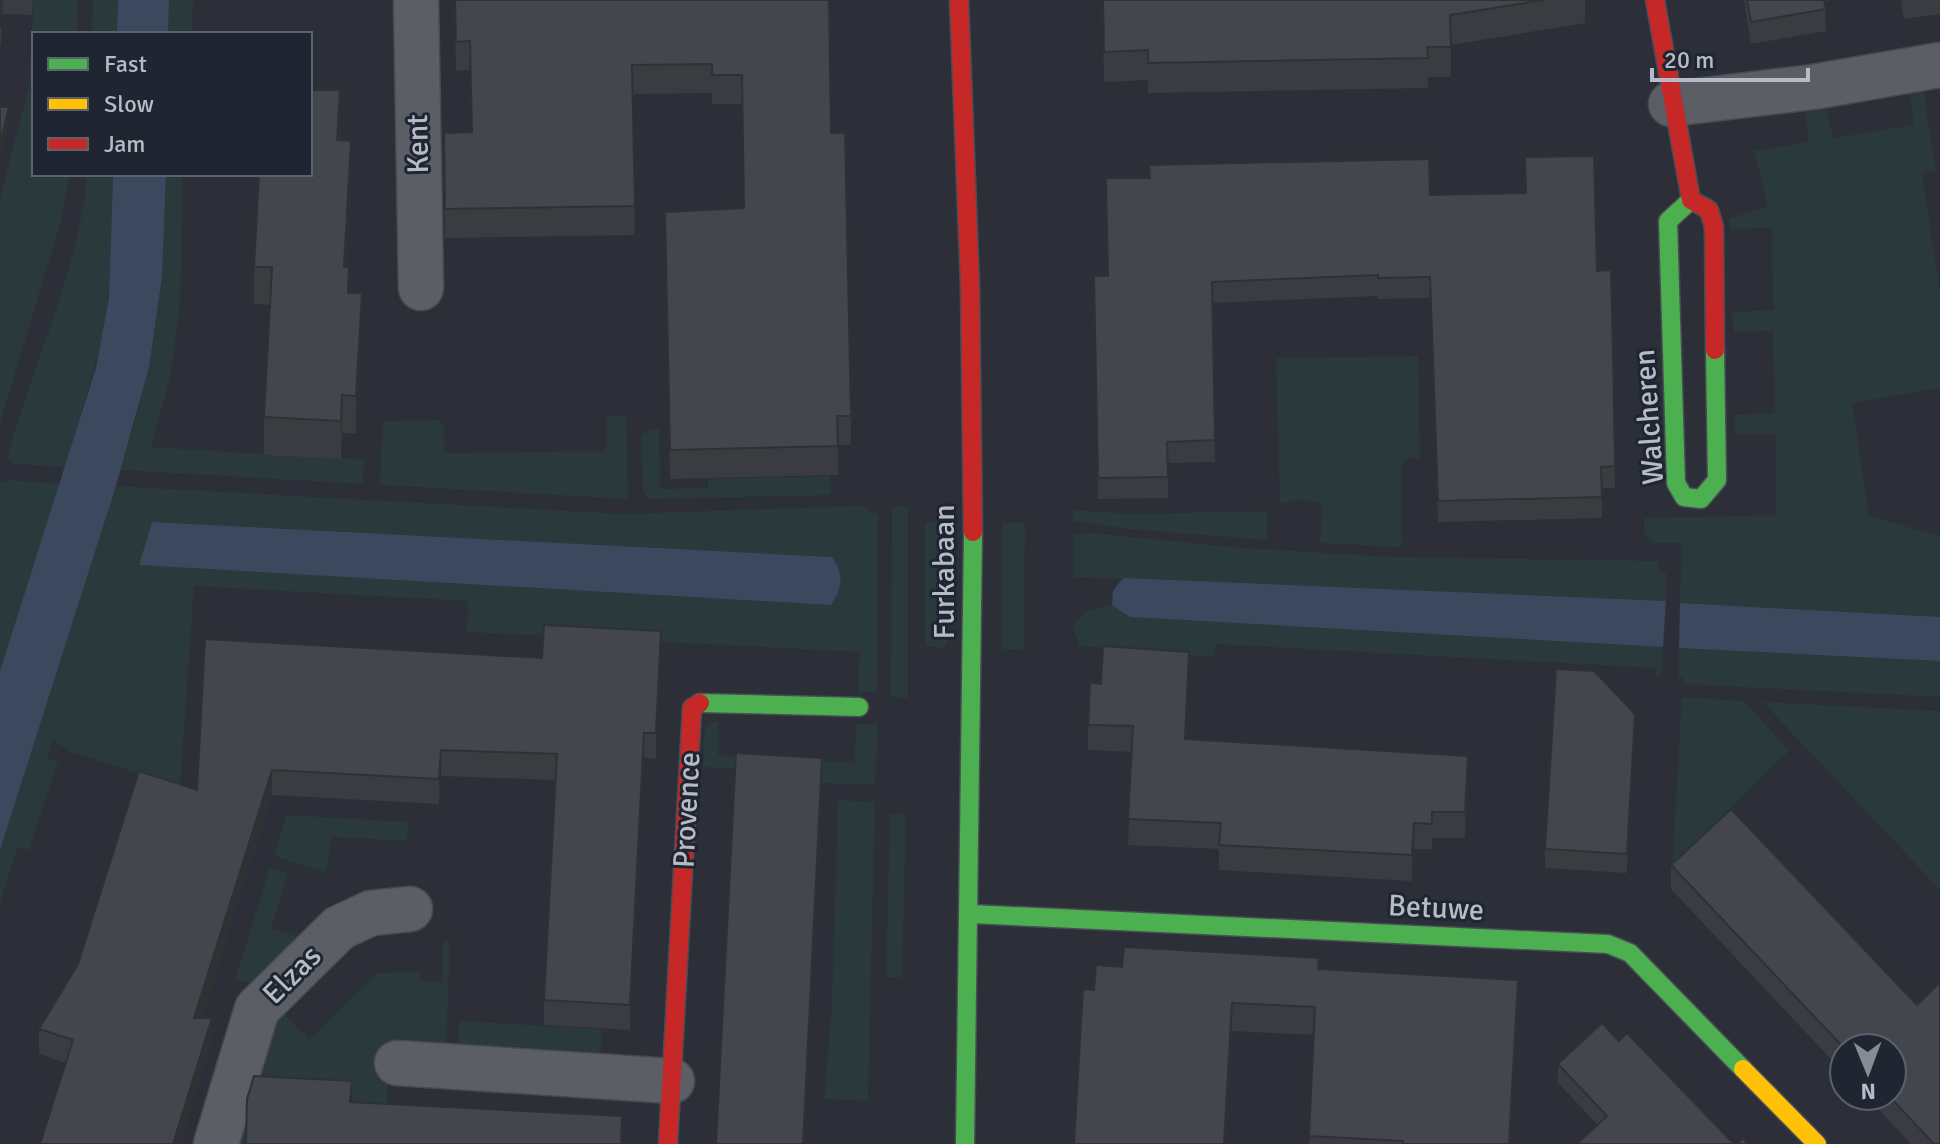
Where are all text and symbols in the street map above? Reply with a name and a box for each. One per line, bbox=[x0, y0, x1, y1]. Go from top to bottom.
legend bbox=[32, 32, 312, 176]
scale bar bbox=[1652, 32, 1808, 82]
text: 20 m bbox=[1664, 45, 1714, 75]
text: Fast bbox=[104, 49, 147, 79]
text: Slow bbox=[104, 89, 154, 119]
street label: Kent bbox=[399, 114, 437, 174]
text: Jam bbox=[104, 129, 145, 159]
street label: Walcheren bbox=[1626, 348, 1672, 486]
street label: Furkabaan bbox=[926, 504, 963, 640]
street label: Provence bbox=[665, 751, 709, 869]
street label: Betuwe bbox=[1387, 887, 1485, 929]
street label: Elzas bbox=[255, 938, 329, 1012]
north arrow bbox=[1828, 1032, 1908, 1112]
text: N bbox=[1860, 1078, 1876, 1105]

